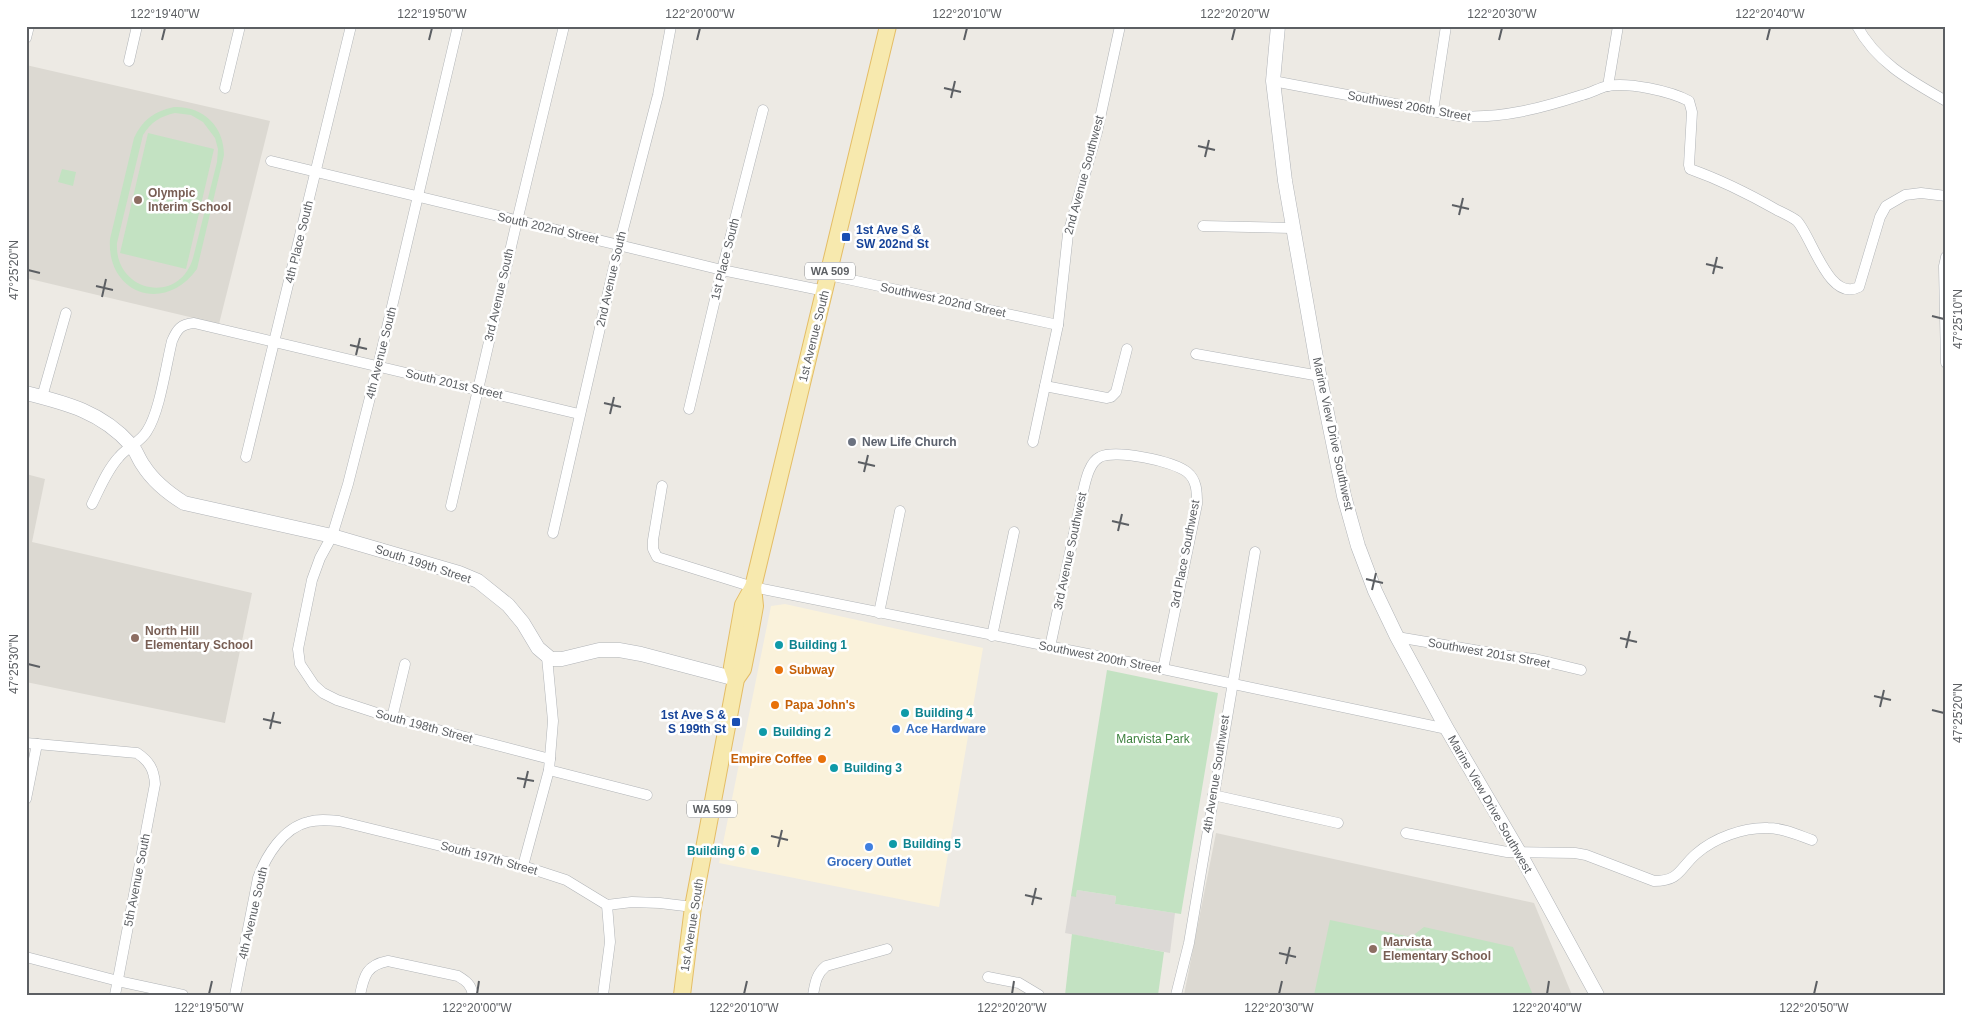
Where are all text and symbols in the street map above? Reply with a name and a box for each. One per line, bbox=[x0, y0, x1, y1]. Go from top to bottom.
text: 122°19'40"W bbox=[130, 7, 200, 21]
text: 122°19'50"W bbox=[397, 7, 467, 21]
text: 122°20'00"W bbox=[665, 7, 735, 21]
text: 122°20'10"W bbox=[932, 7, 1002, 21]
text: 122°20'20"W bbox=[1200, 7, 1270, 21]
text: 122°20'30"W bbox=[1467, 7, 1537, 21]
text: 122°20'40"W bbox=[1735, 7, 1805, 21]
street label: Southwest 206th Street bbox=[1346, 88, 1472, 124]
street label: 2nd Avenue Southwest bbox=[1061, 113, 1107, 236]
place label: Olympic Interim School bbox=[148, 186, 231, 214]
marker: Olympic Interim School bbox=[132, 194, 144, 206]
street label: 4th Place South bbox=[282, 199, 316, 285]
street label: South 202nd Street bbox=[496, 210, 601, 247]
street label: 1st Place South bbox=[708, 217, 742, 301]
place label: 1st Ave S & SW 202nd St bbox=[856, 223, 929, 251]
street label: 2nd Avenue South bbox=[593, 230, 629, 328]
marker: 1st Ave S & SW 202nd St bbox=[840, 231, 852, 243]
text: 47°25'20"N bbox=[7, 240, 21, 300]
street label: 3rd Avenue South bbox=[481, 247, 517, 343]
road number: WA 509 bbox=[805, 262, 855, 280]
street label: Southwest 202nd Street bbox=[879, 280, 1008, 320]
street label: 1st Avenue South bbox=[796, 289, 832, 383]
text: 47°25'10"N bbox=[1951, 289, 1965, 349]
street label: 4th Avenue South bbox=[363, 305, 399, 401]
street label: Marine View Drive Southwest bbox=[1310, 356, 1356, 513]
street label: South 201st Street bbox=[404, 366, 505, 402]
place label: New Life Church bbox=[862, 435, 957, 449]
marker: New Life Church bbox=[846, 436, 858, 448]
street label: 3rd Avenue Southwest bbox=[1051, 490, 1089, 611]
street label: 3rd Place Southwest bbox=[1168, 498, 1202, 609]
street label: South 199th Street bbox=[373, 542, 473, 586]
place label: North Hill Elementary School bbox=[145, 624, 253, 652]
marker: North Hill Elementary School bbox=[129, 632, 141, 644]
text: 47°25'30"N bbox=[7, 634, 21, 694]
street label: Southwest 201st Street bbox=[1427, 635, 1552, 671]
place label: Building 1 bbox=[789, 638, 847, 652]
street label: Southwest 200th Street bbox=[1037, 638, 1163, 676]
marker: Building 1 bbox=[773, 639, 785, 651]
place label: Subway bbox=[789, 663, 835, 677]
marker: Subway bbox=[773, 664, 785, 676]
text: 47°25'20"N bbox=[1951, 683, 1965, 743]
place label: Papa John's bbox=[785, 698, 856, 712]
marker: Papa John's bbox=[769, 699, 781, 711]
street label: South 198th Street bbox=[374, 706, 475, 746]
place label: Building 4 bbox=[915, 706, 973, 720]
marker: Building 4 bbox=[899, 707, 911, 719]
place label: 1st Ave S & S 199th St bbox=[661, 708, 726, 736]
street label: 4th Avenue Southwest bbox=[1200, 713, 1232, 834]
marker: 1st Ave S & S 199th St bbox=[730, 716, 742, 728]
place label: Ace Hardware bbox=[906, 722, 986, 736]
marker: Ace Hardware bbox=[890, 723, 902, 735]
place label: Building 2 bbox=[773, 725, 831, 739]
marker: Building 2 bbox=[757, 726, 769, 738]
park label: Marvista Park bbox=[1116, 732, 1191, 746]
street label: Marine View Drive Southwest bbox=[1445, 733, 1536, 876]
place label: Empire Coffee bbox=[731, 752, 812, 766]
marker: Empire Coffee bbox=[816, 753, 828, 765]
place label: Building 3 bbox=[844, 761, 902, 775]
marker: Building 3 bbox=[828, 762, 840, 774]
road number: WA 509 bbox=[687, 801, 737, 818]
street label: 5th Avenue South bbox=[121, 832, 153, 928]
place label: Building 5 bbox=[903, 837, 961, 851]
street label: South 197th Street bbox=[439, 838, 540, 878]
marker: Building 5 bbox=[887, 838, 899, 850]
marker: Grocery Outlet bbox=[863, 841, 875, 853]
place label: Building 6 bbox=[687, 844, 745, 858]
marker: Building 6 bbox=[749, 845, 761, 857]
place label: Grocery Outlet bbox=[827, 855, 911, 869]
street label: 4th Avenue South bbox=[236, 865, 270, 961]
street label: 1st Avenue South bbox=[678, 878, 706, 972]
place label: Marvista Elementary School bbox=[1383, 935, 1491, 963]
marker: Marvista Elementary School bbox=[1367, 943, 1379, 955]
text: 122°19'50"W bbox=[174, 1001, 244, 1015]
text: 122°20'00"W bbox=[442, 1001, 512, 1015]
text: 122°20'10"W bbox=[709, 1001, 779, 1015]
text: 122°20'20"W bbox=[977, 1001, 1047, 1015]
text: 122°20'30"W bbox=[1244, 1001, 1314, 1015]
text: 122°20'40"W bbox=[1512, 1001, 1582, 1015]
text: 122°20'50"W bbox=[1779, 1001, 1849, 1015]

